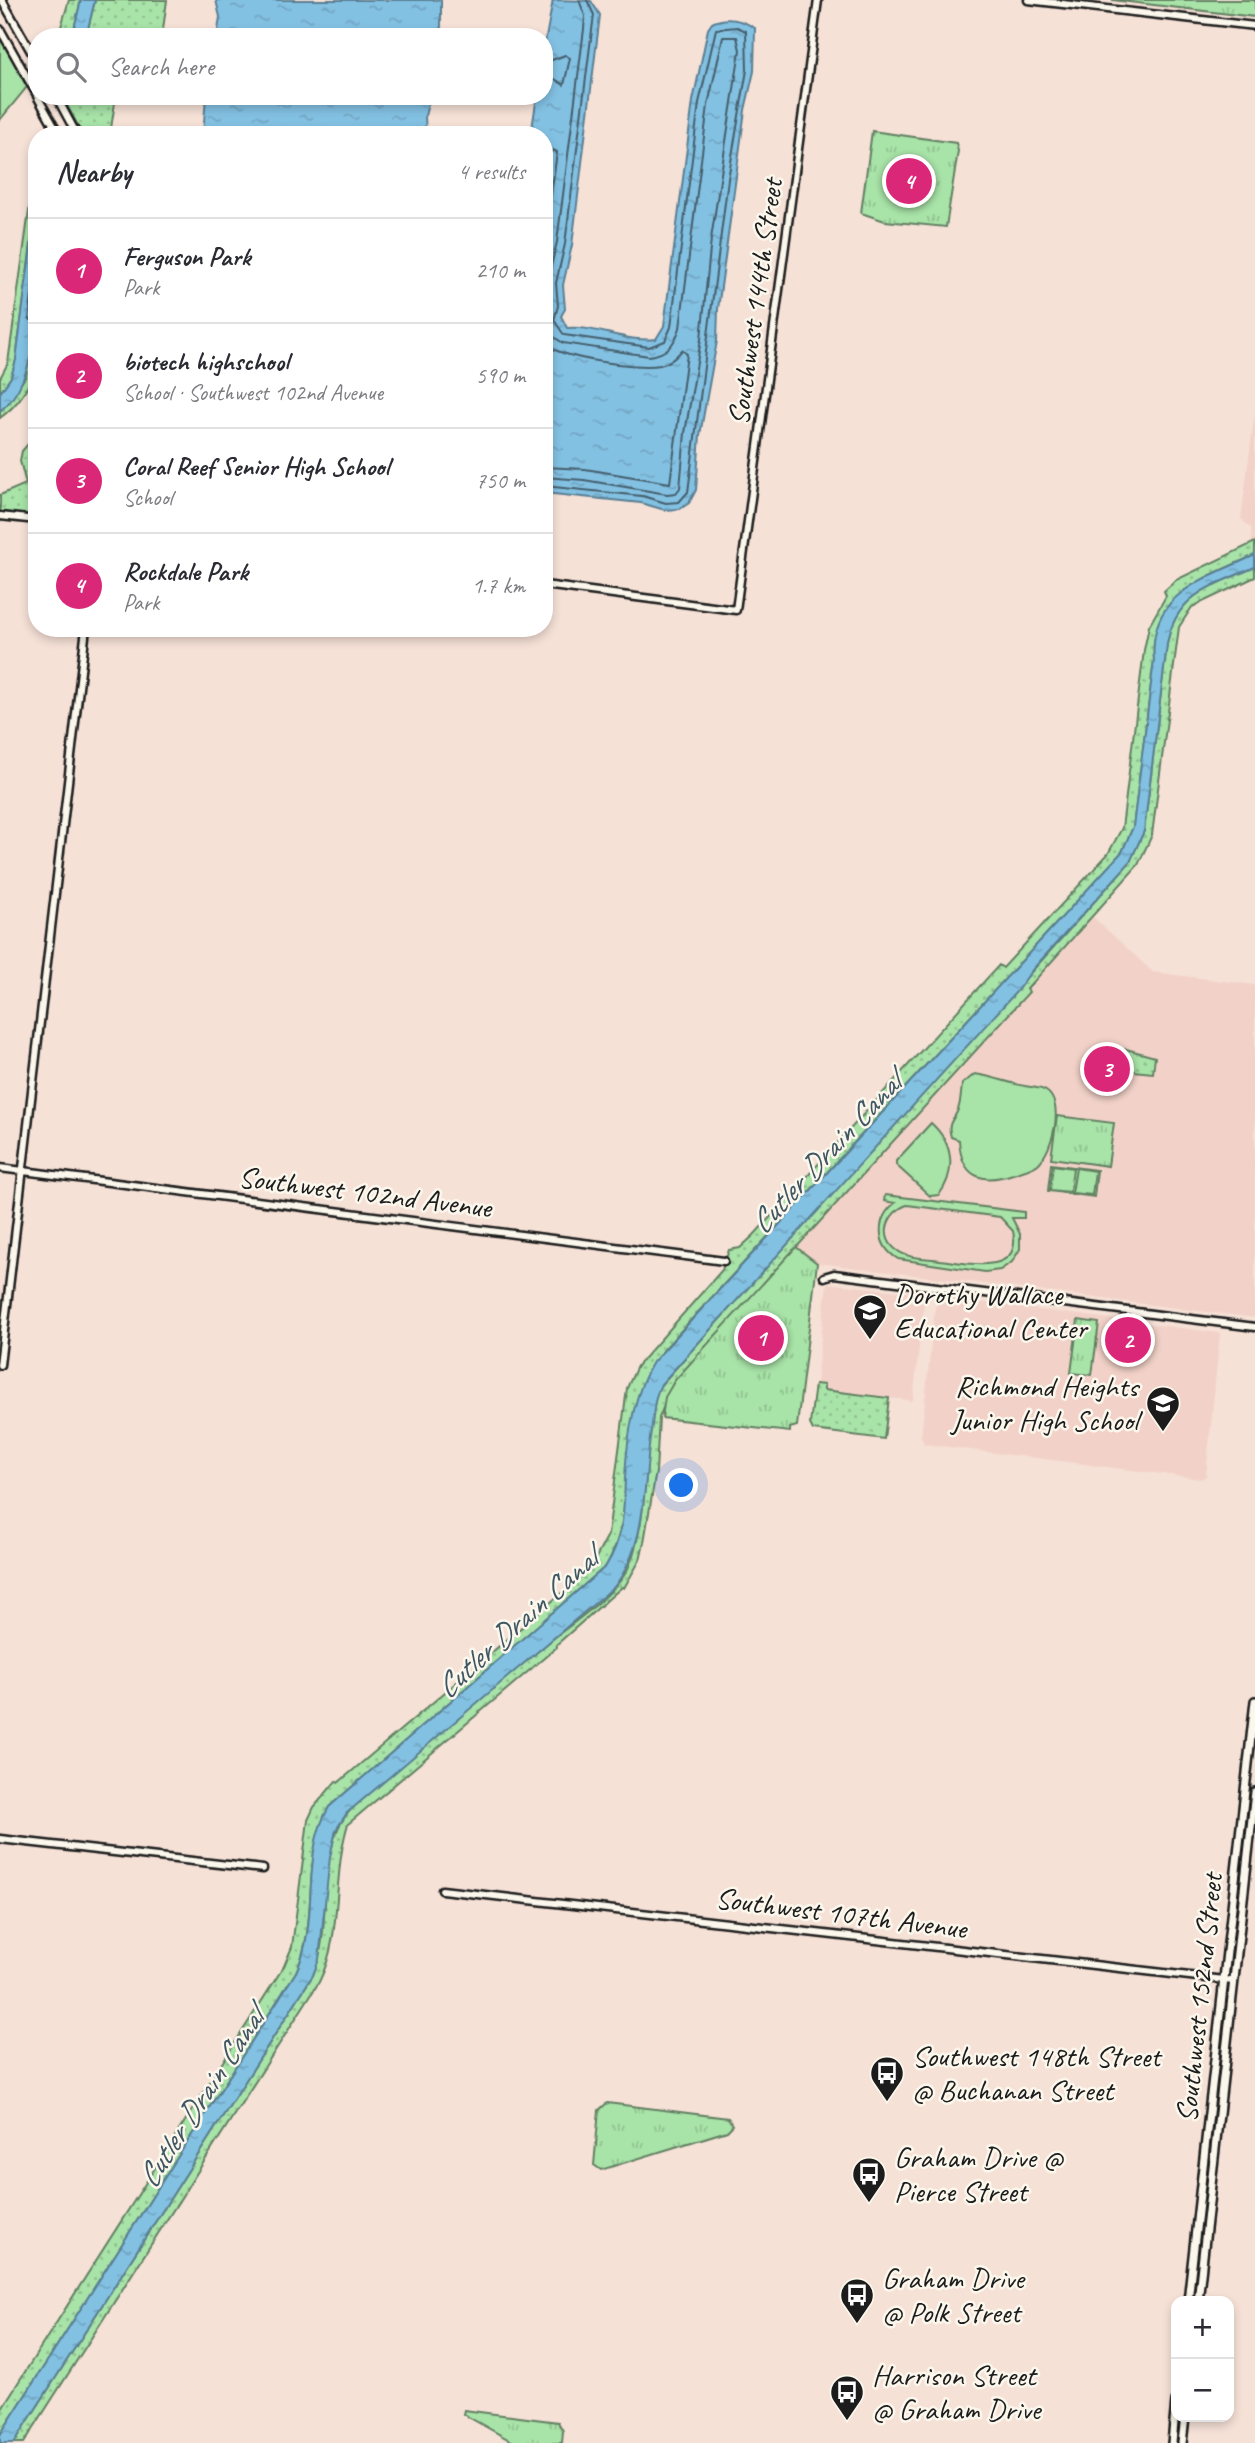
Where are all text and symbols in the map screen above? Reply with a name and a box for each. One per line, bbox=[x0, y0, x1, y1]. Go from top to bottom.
search box bbox=[28, 28, 553, 105]
icon: search bbox=[52, 48, 90, 86]
text: Search here bbox=[108, 50, 214, 83]
text: Nearby bbox=[56, 153, 132, 191]
pin: 4 bbox=[886, 155, 932, 207]
text: 4 results bbox=[458, 157, 525, 186]
street label: Southwest 144th Street bbox=[719, 173, 792, 428]
text: Ferguson Park bbox=[123, 240, 250, 273]
text: 1 bbox=[74, 256, 84, 285]
text: 210 m bbox=[476, 256, 525, 285]
text: Park bbox=[123, 273, 159, 302]
text: biotech highschool bbox=[123, 345, 289, 378]
text: 2 bbox=[74, 361, 84, 390]
text: 590 m bbox=[476, 361, 525, 390]
text: School · Southwest 102nd Avenue bbox=[123, 378, 383, 407]
text: Coral Reef Senior High School bbox=[123, 450, 389, 483]
text: 3 bbox=[74, 466, 84, 495]
text: 750 m bbox=[476, 466, 525, 495]
text: School bbox=[123, 483, 172, 512]
text: Rockdale Park bbox=[123, 555, 248, 588]
text: 4 bbox=[74, 571, 84, 600]
text: 1.7 km bbox=[472, 571, 525, 600]
text: Park bbox=[123, 588, 159, 617]
pin: 3 bbox=[1084, 1043, 1130, 1095]
water label: Cutler Drain Canal bbox=[740, 1057, 918, 1242]
street label: Southwest 102nd Avenue bbox=[236, 1158, 496, 1227]
place label: Dorothy Wallace Educational Center bbox=[894, 1275, 1089, 1347]
school or university icon: Dorothy Wallace Educational Center bbox=[851, 1292, 889, 1341]
pin: 1 bbox=[738, 1312, 784, 1364]
pin: 2 bbox=[1105, 1314, 1151, 1366]
place label: Richmond Heights Junior High School bbox=[949, 1367, 1143, 1439]
school or university icon: Richmond Heights Junior High School bbox=[1144, 1384, 1182, 1433]
your location bbox=[664, 1468, 698, 1502]
water label: Cutler Drain Canal bbox=[426, 1532, 614, 1707]
street label: Southwest 152nd Street bbox=[1167, 1869, 1231, 2124]
street label: Southwest 107th Avenue bbox=[713, 1879, 971, 1948]
water label: Cutler Drain Canal bbox=[127, 1992, 279, 2195]
place label: Southwest 148th Street @ Buchanan Street bbox=[912, 2037, 1163, 2109]
bus stop icon: Southwest 148th Street @ Buchanan Street bbox=[868, 2054, 906, 2103]
place label: Graham Drive @ Pierce Street bbox=[894, 2138, 1064, 2210]
bus stop icon: Graham Drive @ Pierce Street bbox=[850, 2155, 888, 2204]
place label: Graham Drive @ Polk Street bbox=[882, 2259, 1026, 2331]
bus stop icon: Graham Drive @ Polk Street bbox=[838, 2276, 876, 2325]
map controls bbox=[1171, 2296, 1234, 2422]
button: + bbox=[1171, 2296, 1234, 2359]
place label: Harrison Street @ Graham Drive bbox=[872, 2356, 1043, 2428]
button: − bbox=[1171, 2359, 1234, 2422]
bus stop icon: Harrison Street @ Graham Drive bbox=[828, 2373, 866, 2422]

